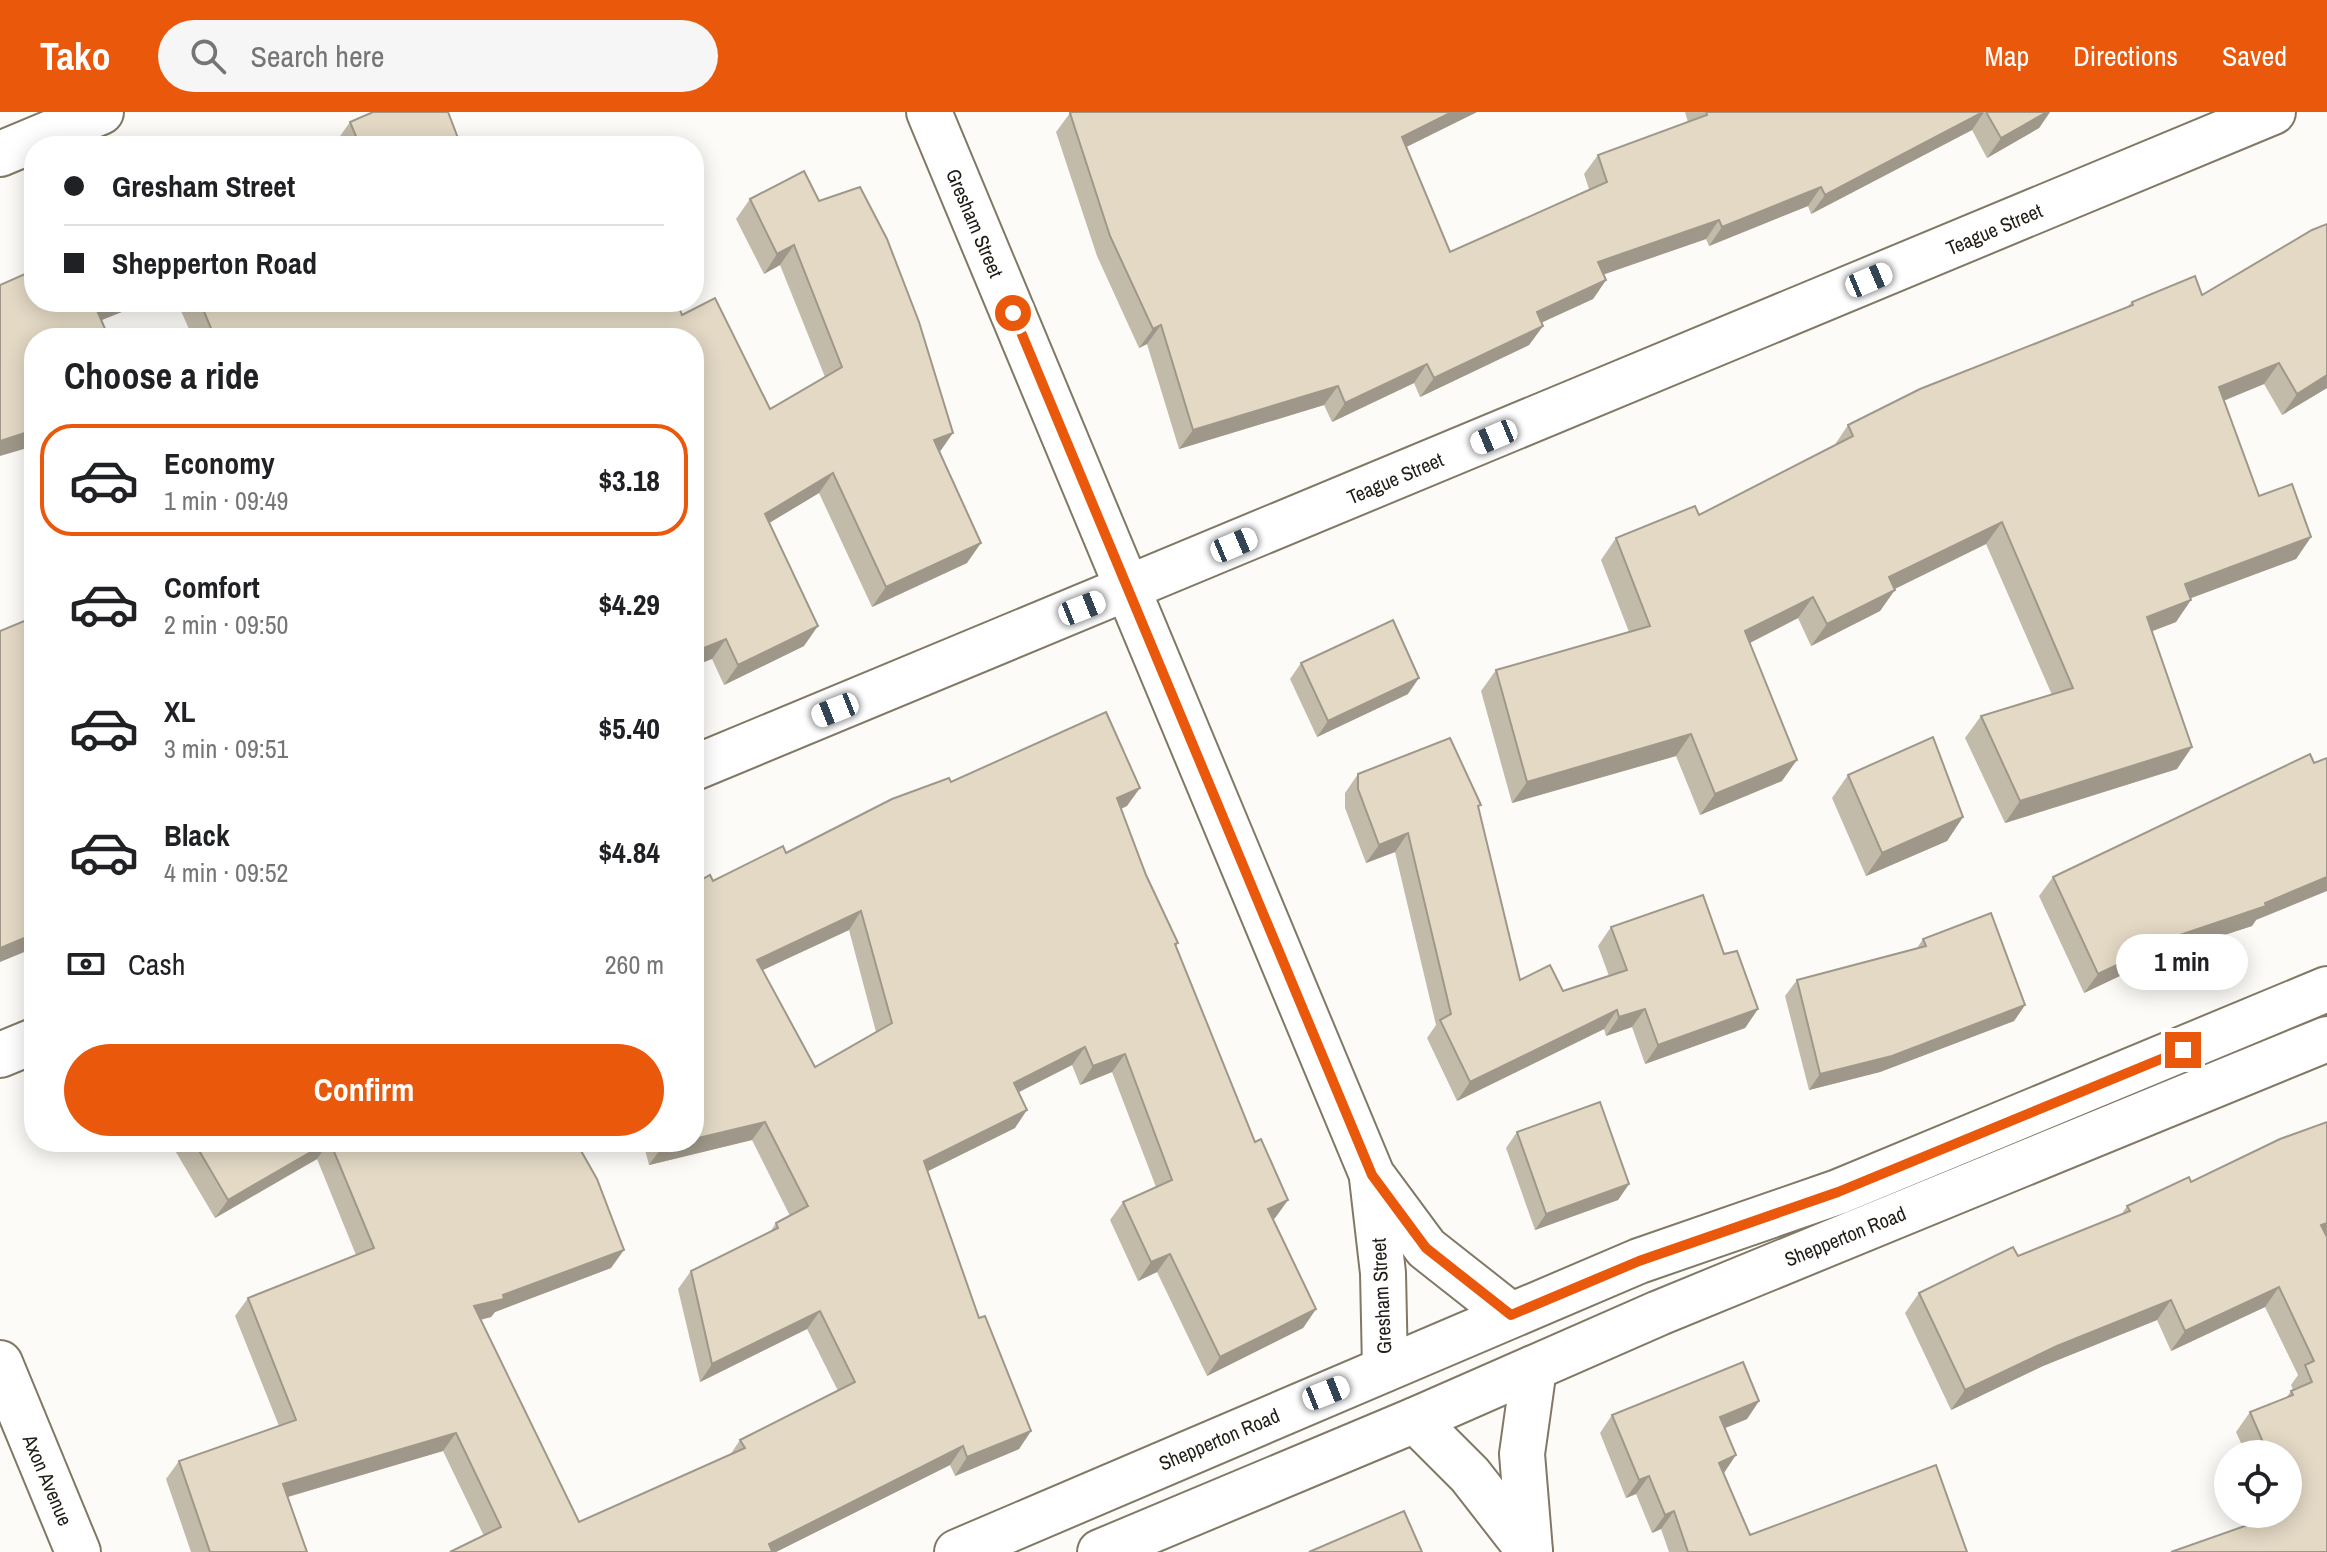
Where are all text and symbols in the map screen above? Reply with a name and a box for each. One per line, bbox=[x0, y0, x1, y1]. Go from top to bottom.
search box bbox=[158, 20, 718, 92]
text: Tako bbox=[40, 31, 110, 82]
icon: search bbox=[186, 34, 230, 78]
text: Search here bbox=[250, 36, 384, 76]
text: Map bbox=[1985, 37, 2029, 75]
text: Directions bbox=[2073, 37, 2178, 75]
text: Saved bbox=[2222, 37, 2287, 75]
street label: Gresham Street bbox=[940, 164, 1010, 282]
text: Gresham Street bbox=[112, 166, 295, 206]
street label: Teague Street bbox=[1942, 196, 2047, 261]
text: Shepperton Road bbox=[112, 243, 317, 283]
car bbox=[1842, 260, 1896, 300]
route start bbox=[995, 295, 1031, 331]
text: Choose a ride bbox=[64, 352, 259, 400]
car bbox=[1467, 417, 1521, 457]
text: Economy bbox=[164, 443, 275, 483]
icon: car bbox=[68, 444, 140, 516]
street label: Teague Street bbox=[1343, 445, 1448, 510]
text: $3.18 bbox=[598, 460, 660, 500]
text: 1 min · 09:49 bbox=[164, 483, 288, 518]
car bbox=[1207, 525, 1261, 565]
text: Comfort bbox=[164, 567, 260, 607]
icon: car bbox=[68, 568, 140, 640]
text: $4.29 bbox=[598, 584, 660, 624]
car bbox=[1055, 588, 1109, 628]
text: 2 min · 09:50 bbox=[164, 607, 288, 642]
car bbox=[808, 690, 862, 730]
text: XL bbox=[164, 691, 195, 731]
icon: car bbox=[68, 692, 140, 764]
text: $5.40 bbox=[598, 708, 660, 748]
text: 3 min · 09:51 bbox=[164, 731, 288, 766]
text: Black bbox=[164, 815, 230, 855]
icon: car bbox=[68, 816, 140, 888]
text: $4.84 bbox=[598, 832, 660, 872]
text: 4 min · 09:52 bbox=[164, 855, 288, 890]
callout: 1 min bbox=[2117, 934, 2249, 990]
icon: cash bbox=[64, 942, 108, 986]
text: Cash bbox=[128, 944, 185, 984]
text: 1 min bbox=[2154, 944, 2210, 979]
text: 260 m bbox=[605, 947, 664, 982]
route end bbox=[2165, 1032, 2201, 1068]
button: Confirm bbox=[64, 1044, 664, 1136]
street label: Shepperton Road bbox=[1780, 1199, 1910, 1273]
street label: Gresham Street bbox=[1364, 1237, 1398, 1355]
car bbox=[1299, 1373, 1353, 1413]
street label: Shepperton Road bbox=[1155, 1401, 1283, 1477]
street label: Axon Avenue bbox=[16, 1429, 79, 1530]
map controls bbox=[2214, 1440, 2302, 1528]
button: locate bbox=[2214, 1440, 2302, 1528]

